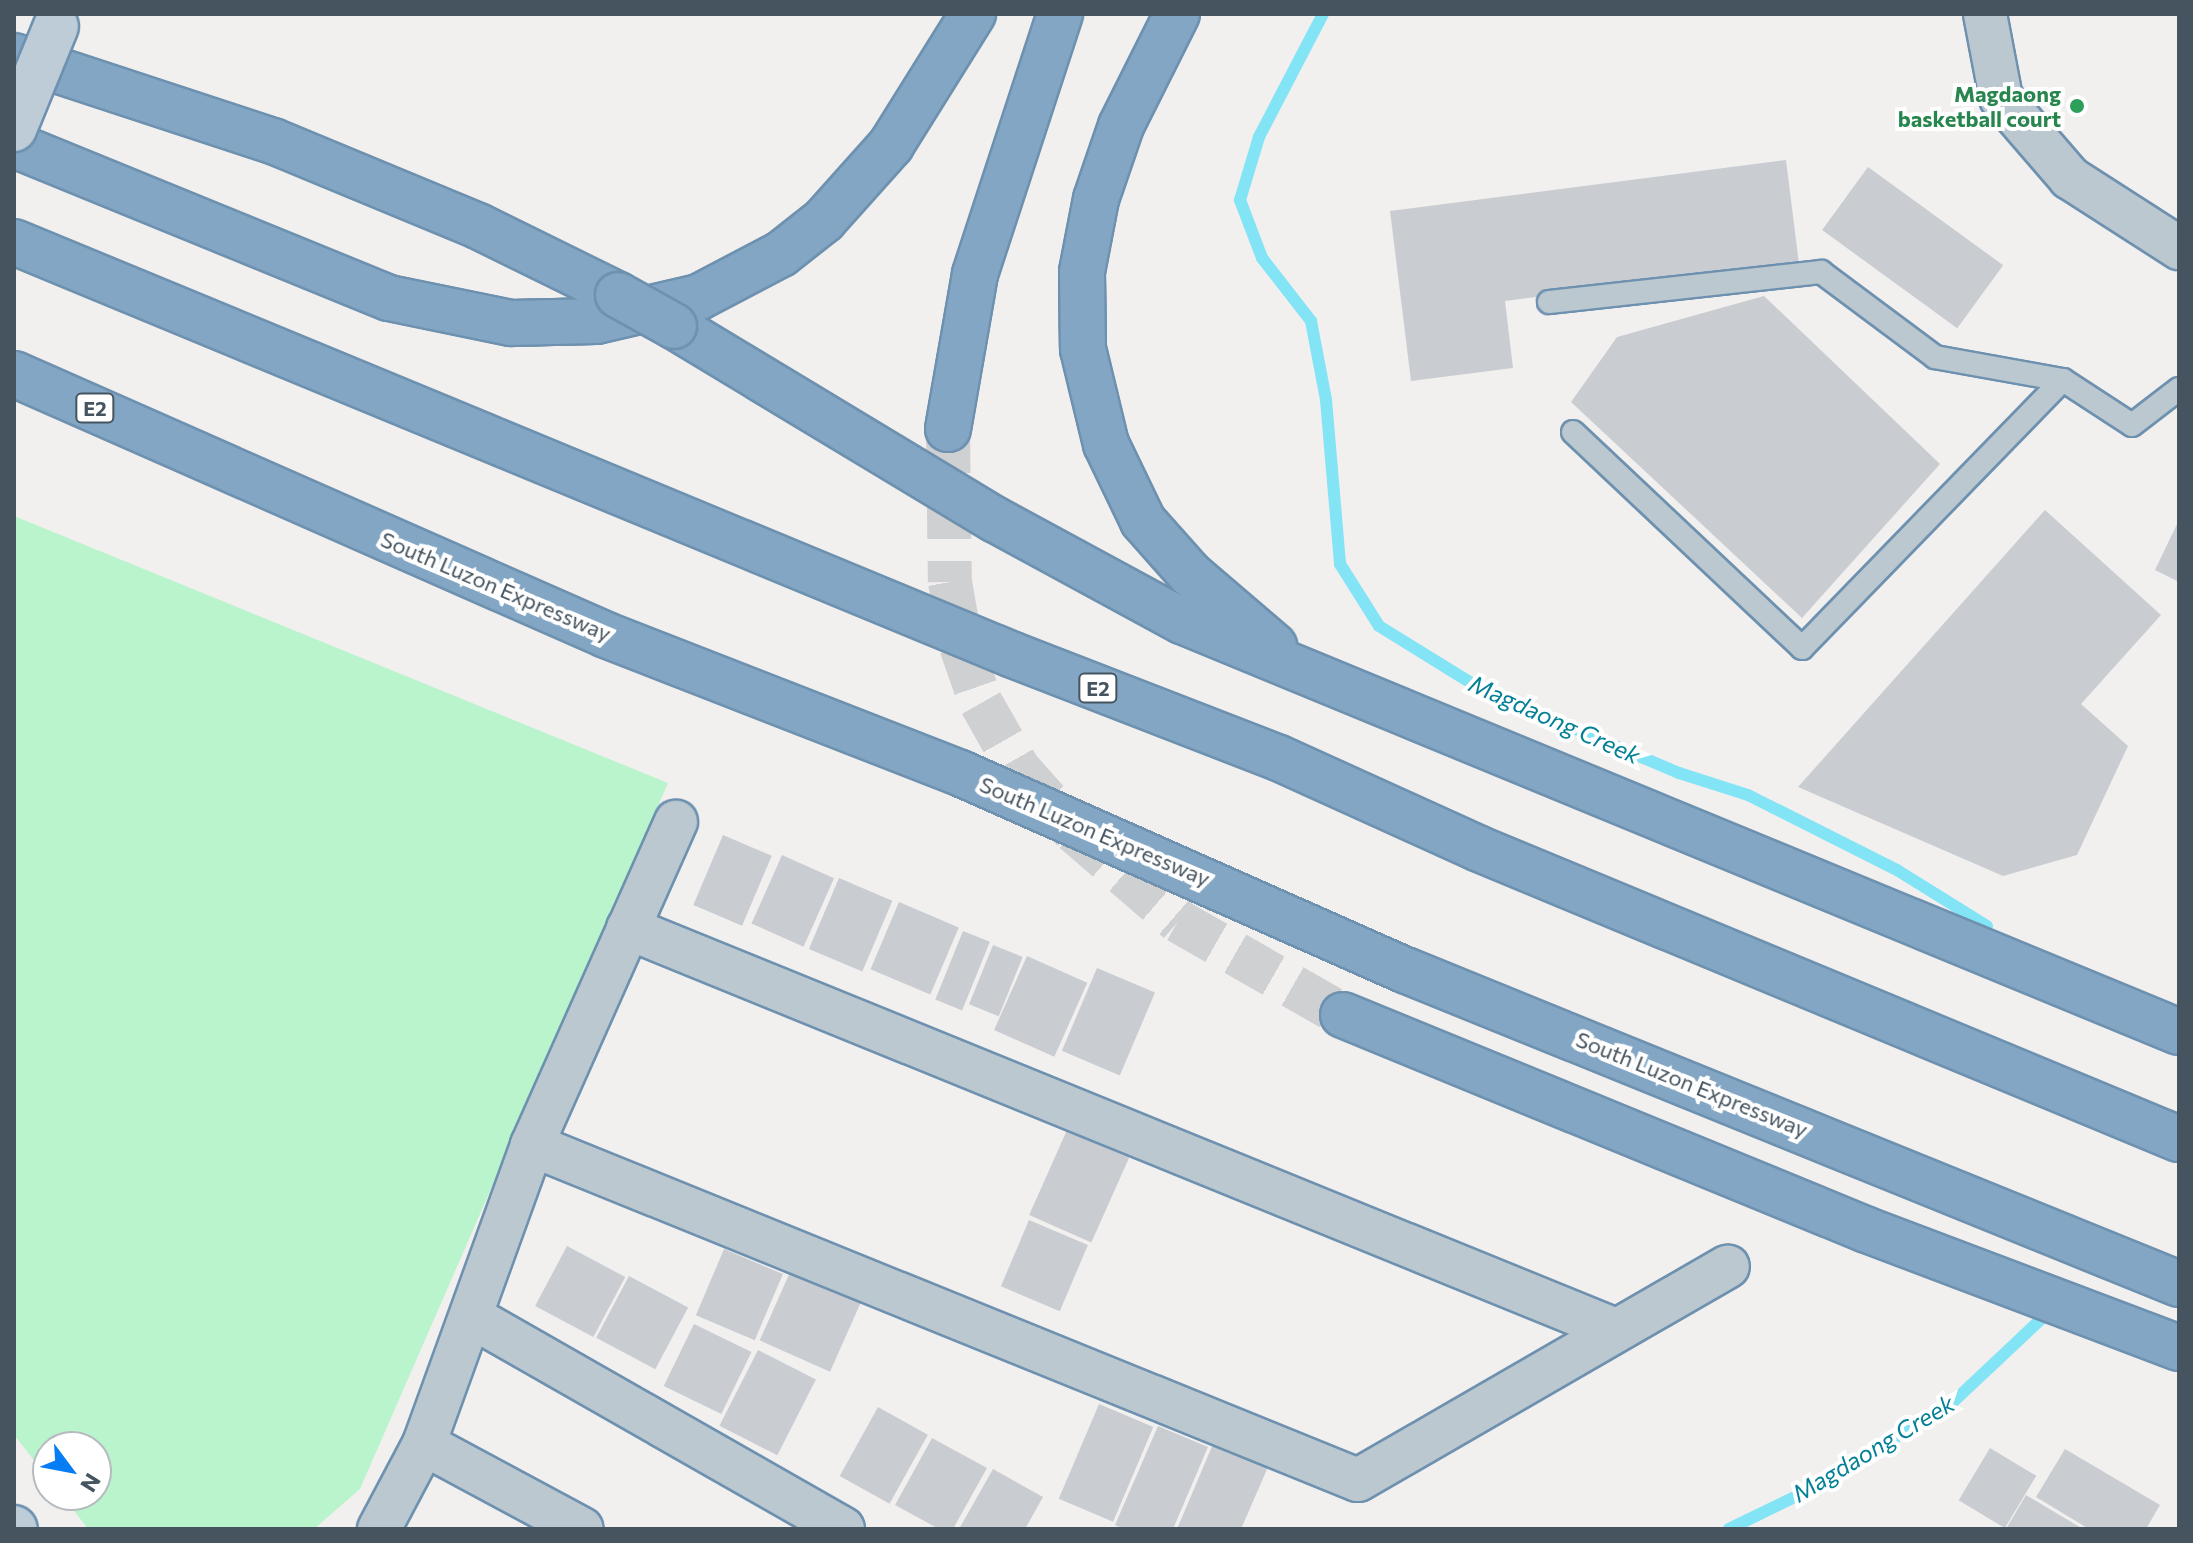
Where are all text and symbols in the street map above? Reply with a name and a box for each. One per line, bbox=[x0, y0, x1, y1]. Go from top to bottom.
place label: Magdaong basketball court bbox=[1898, 80, 2061, 132]
marker: Magdaong basketball court bbox=[2068, 97, 2086, 115]
road number: E2 bbox=[75, 392, 115, 424]
street label: South Luzon Expressway bbox=[377, 525, 615, 647]
water label: Magdaong Creek bbox=[1465, 668, 1645, 770]
road number: E2 bbox=[1078, 672, 1118, 704]
street label: South Luzon Expressway bbox=[976, 770, 1214, 892]
street label: South Luzon Expressway bbox=[1572, 1025, 1812, 1143]
water label: Magdaong Creek bbox=[1787, 1388, 1959, 1508]
north arrow bbox=[32, 1431, 112, 1511]
text: N bbox=[75, 1469, 107, 1497]

